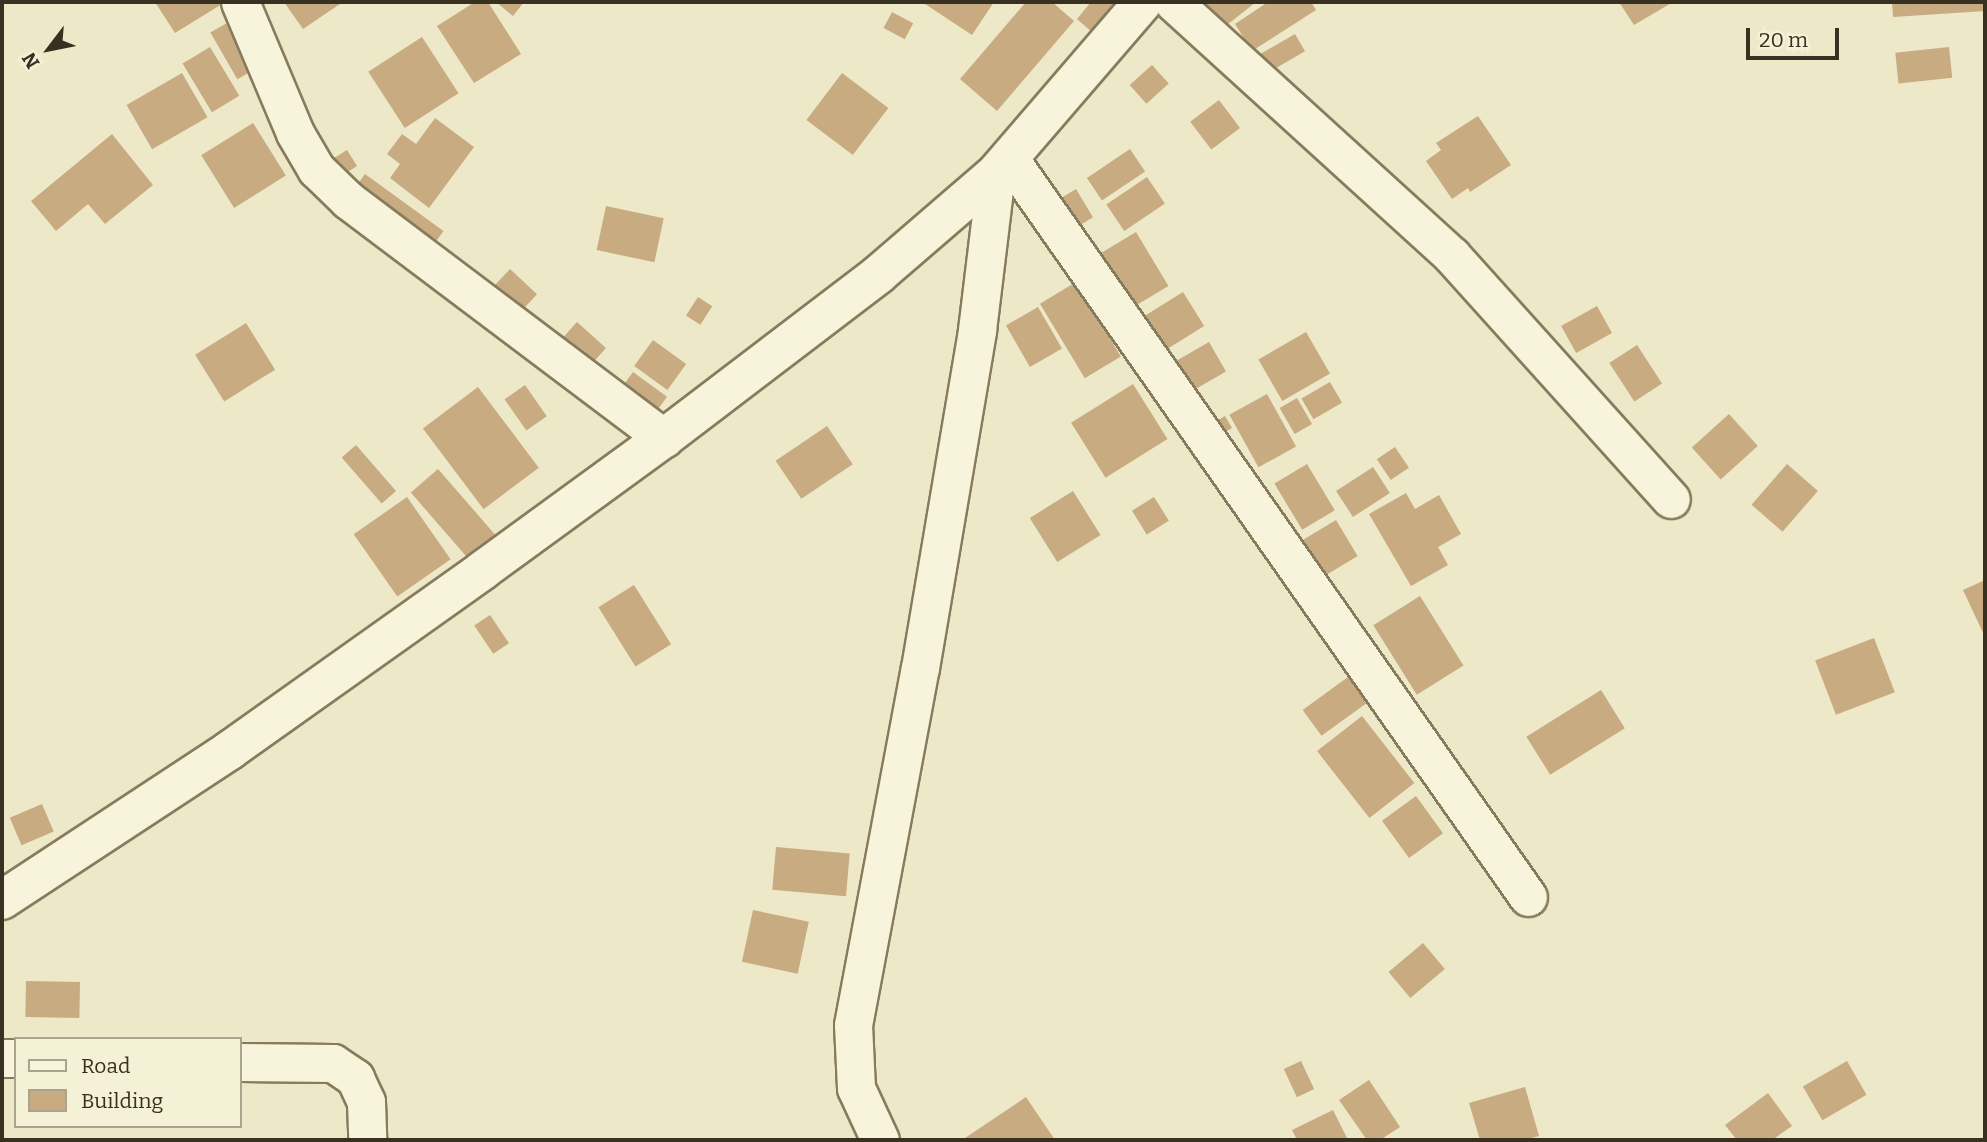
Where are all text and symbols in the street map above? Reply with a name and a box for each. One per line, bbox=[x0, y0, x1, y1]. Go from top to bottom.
north arrow bbox=[14, 14, 84, 84]
scale bar bbox=[1749, 14, 1842, 58]
text: 20 m bbox=[1759, 27, 1808, 53]
text: N bbox=[17, 48, 44, 73]
legend bbox=[14, 1037, 242, 1128]
text: Road bbox=[81, 1053, 130, 1079]
text: Building bbox=[81, 1088, 163, 1114]

